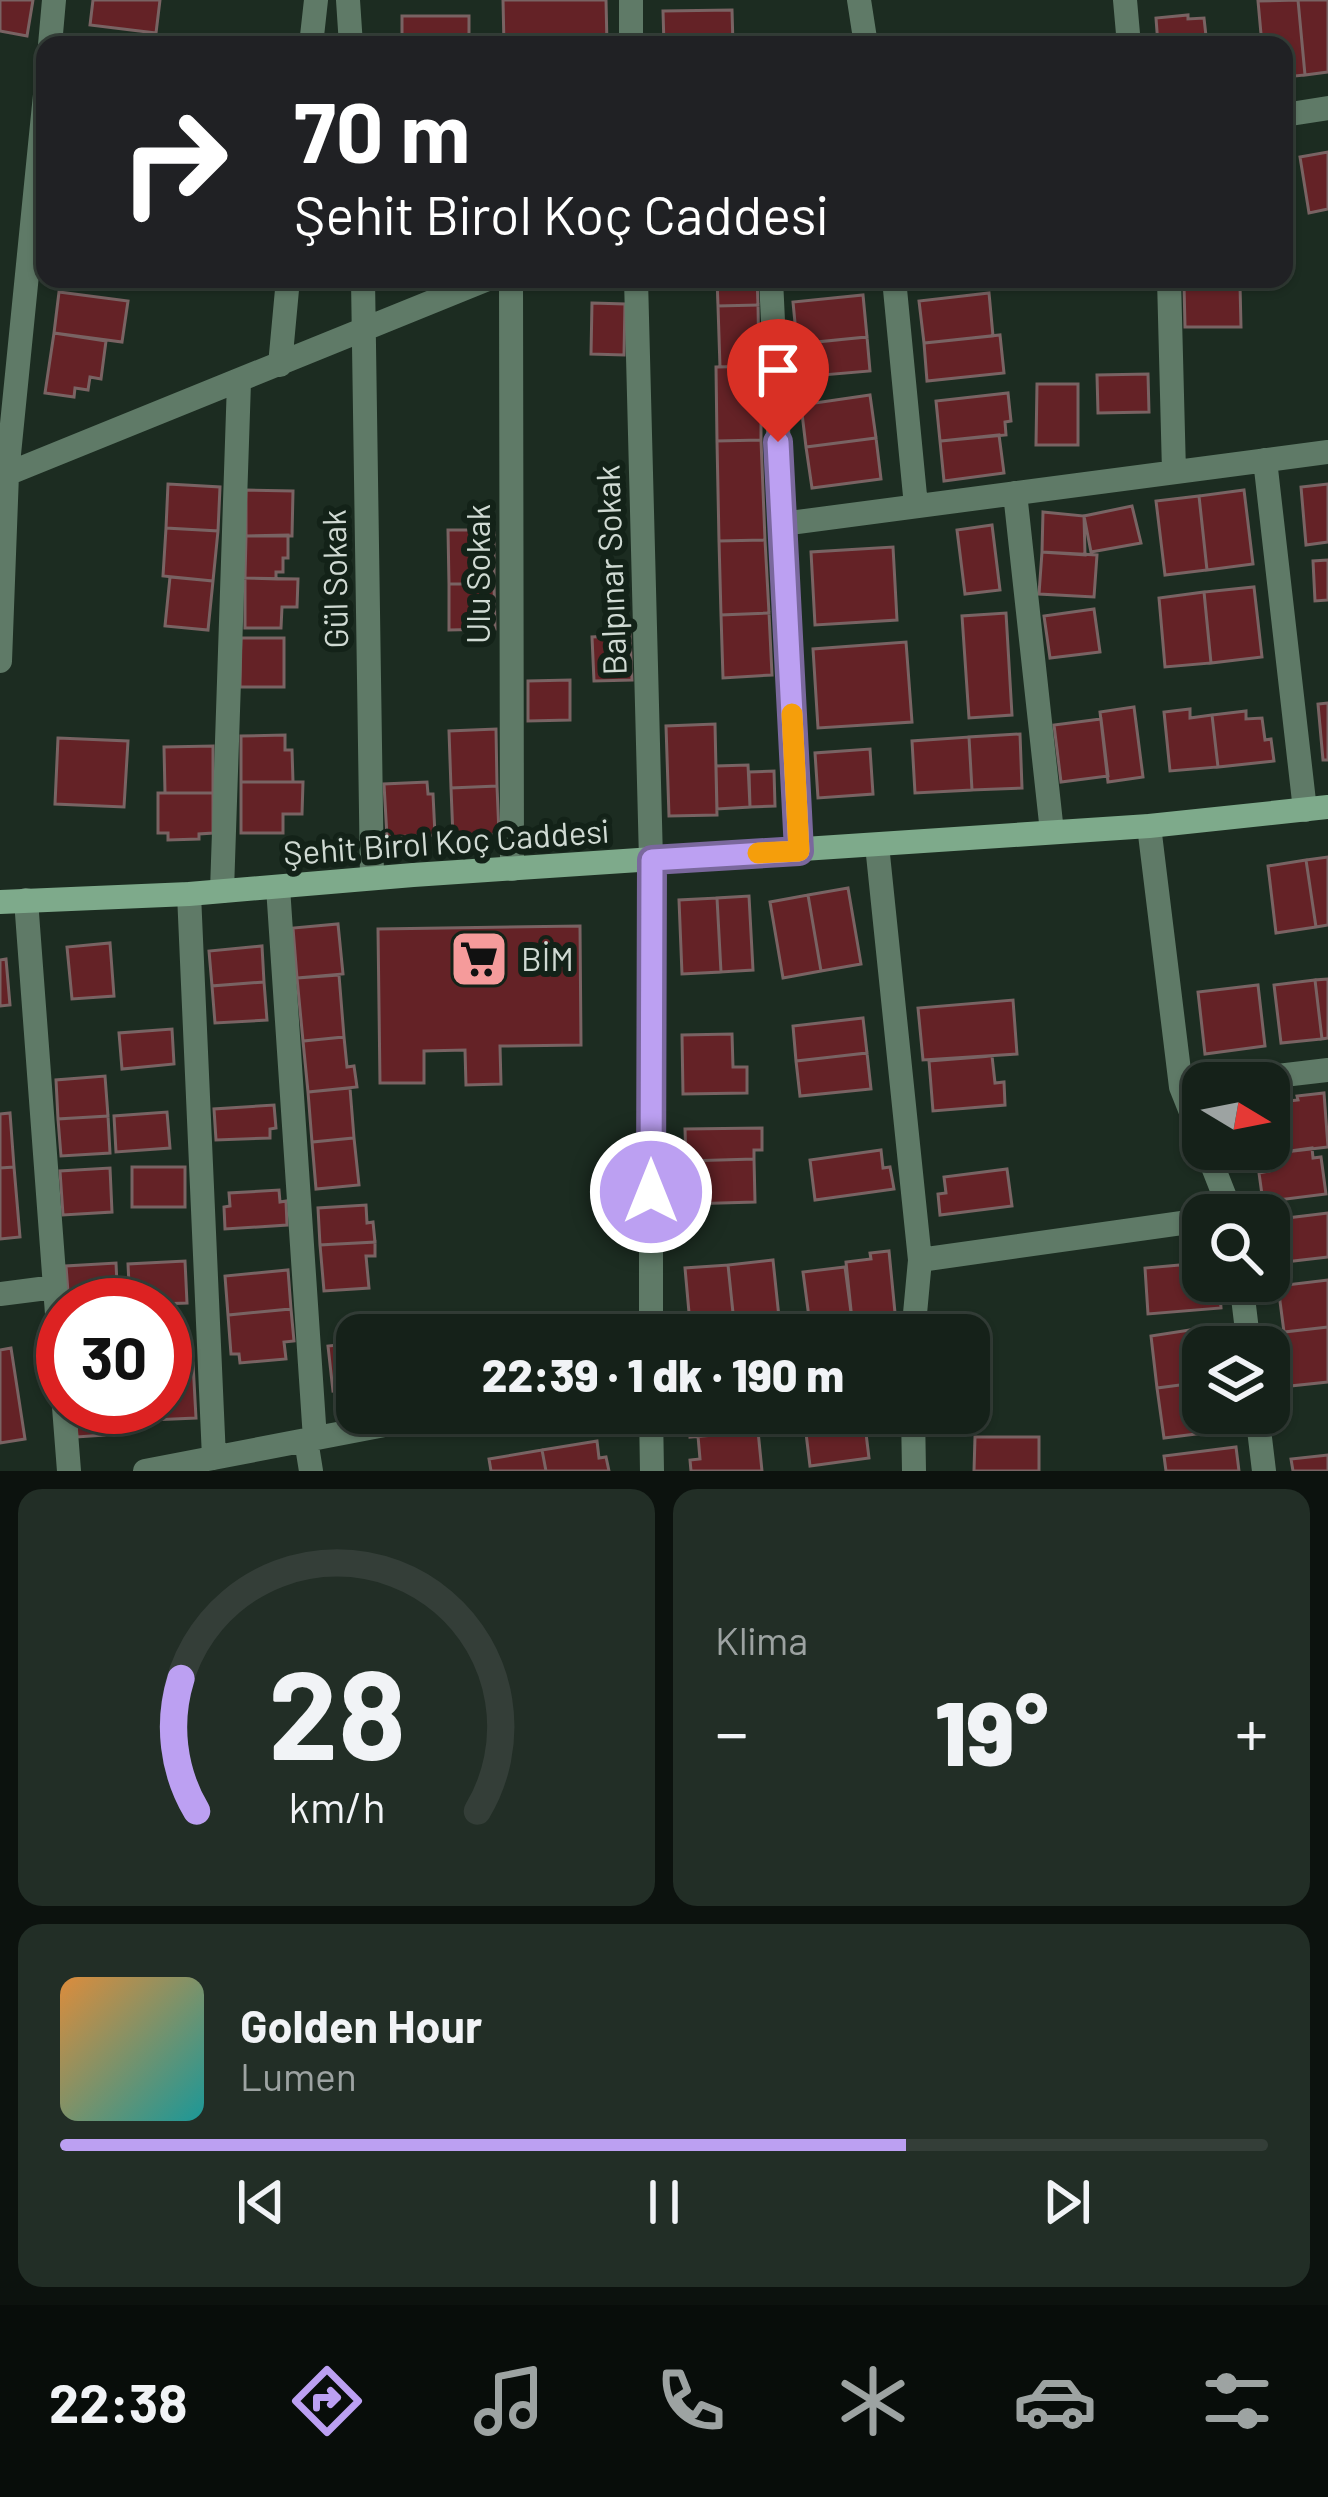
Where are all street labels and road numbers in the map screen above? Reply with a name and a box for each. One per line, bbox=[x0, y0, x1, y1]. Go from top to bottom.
street label: Balpınar Sokak bbox=[586, 464, 634, 676]
street label: Ulu Sokak bbox=[457, 504, 497, 644]
street label: Gül Sokak bbox=[313, 509, 355, 649]
street label: Şehit Birol Koç Caddesi bbox=[282, 810, 610, 872]

